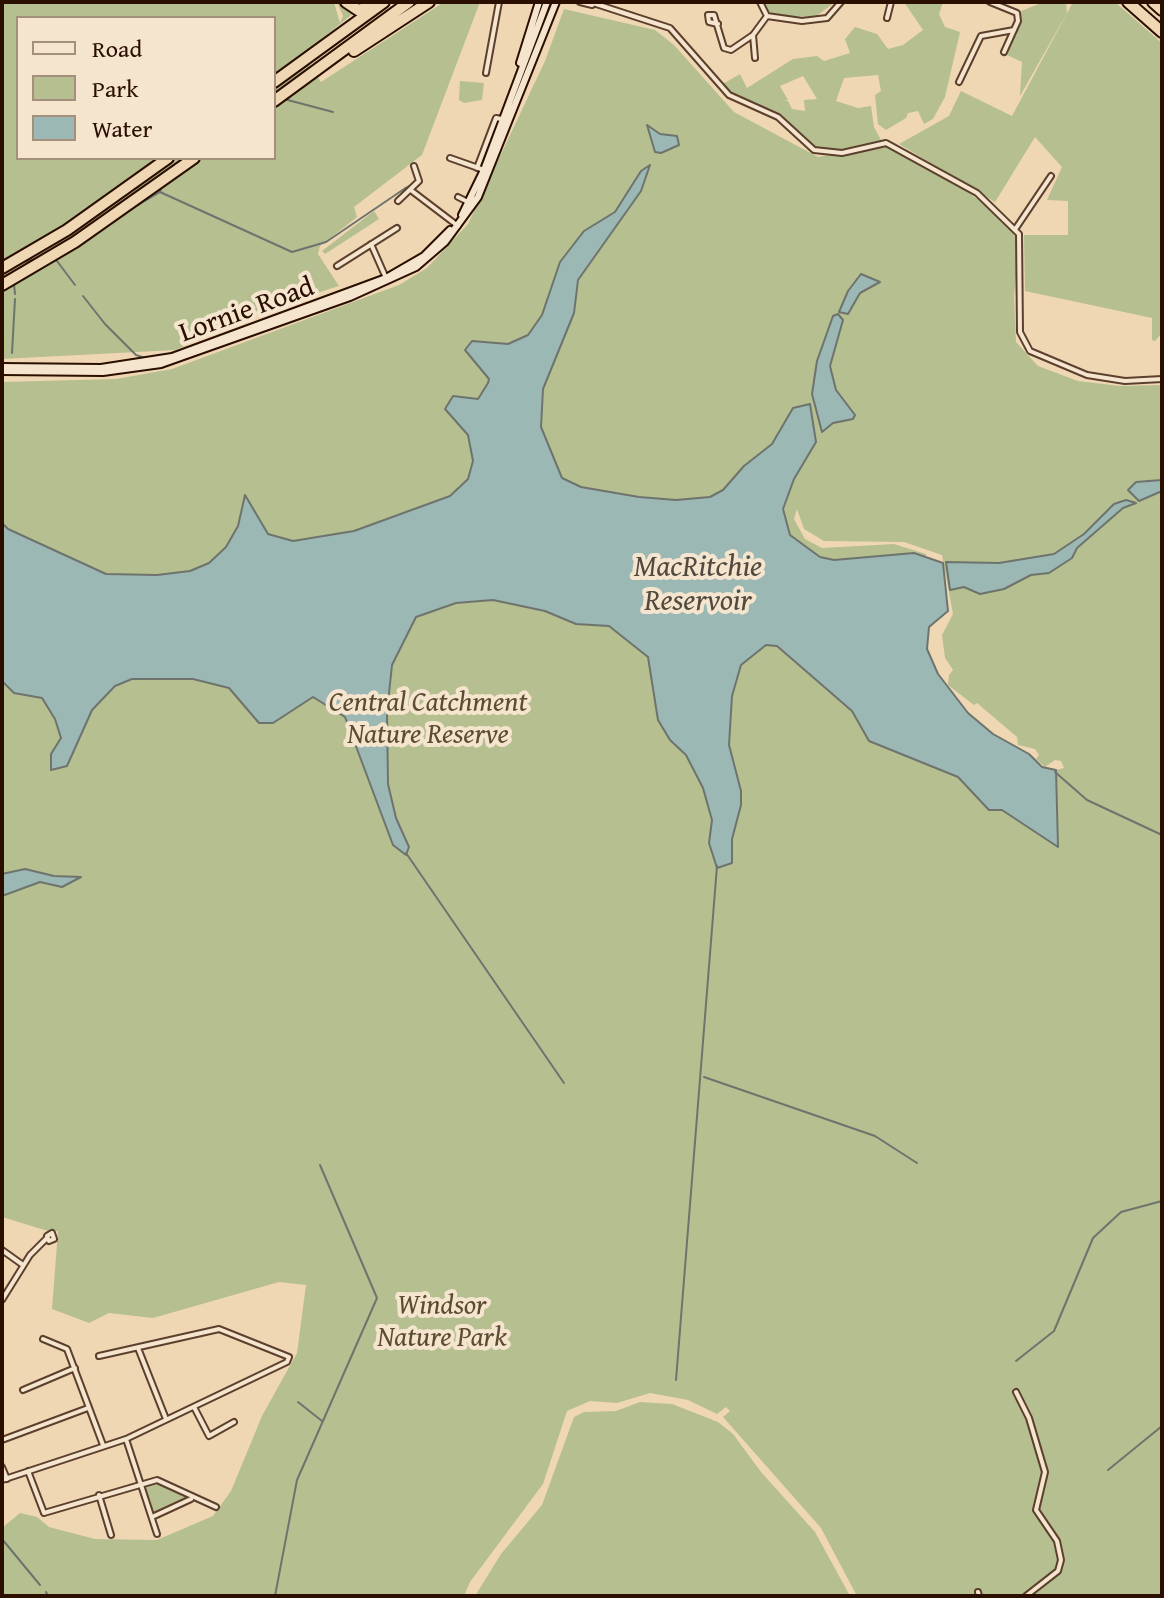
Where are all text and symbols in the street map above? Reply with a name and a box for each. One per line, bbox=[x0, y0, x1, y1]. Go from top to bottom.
legend bbox=[16, 16, 276, 160]
text: Road bbox=[92, 31, 142, 66]
text: Park bbox=[92, 71, 138, 106]
text: Water bbox=[92, 111, 152, 146]
street label: Lornie Road bbox=[175, 271, 319, 351]
water label: MacRitchie Reservoir bbox=[634, 550, 762, 620]
park label: Central Catchment Nature Reserve bbox=[329, 687, 527, 753]
park label: Windsor Nature Park bbox=[377, 1290, 507, 1356]

